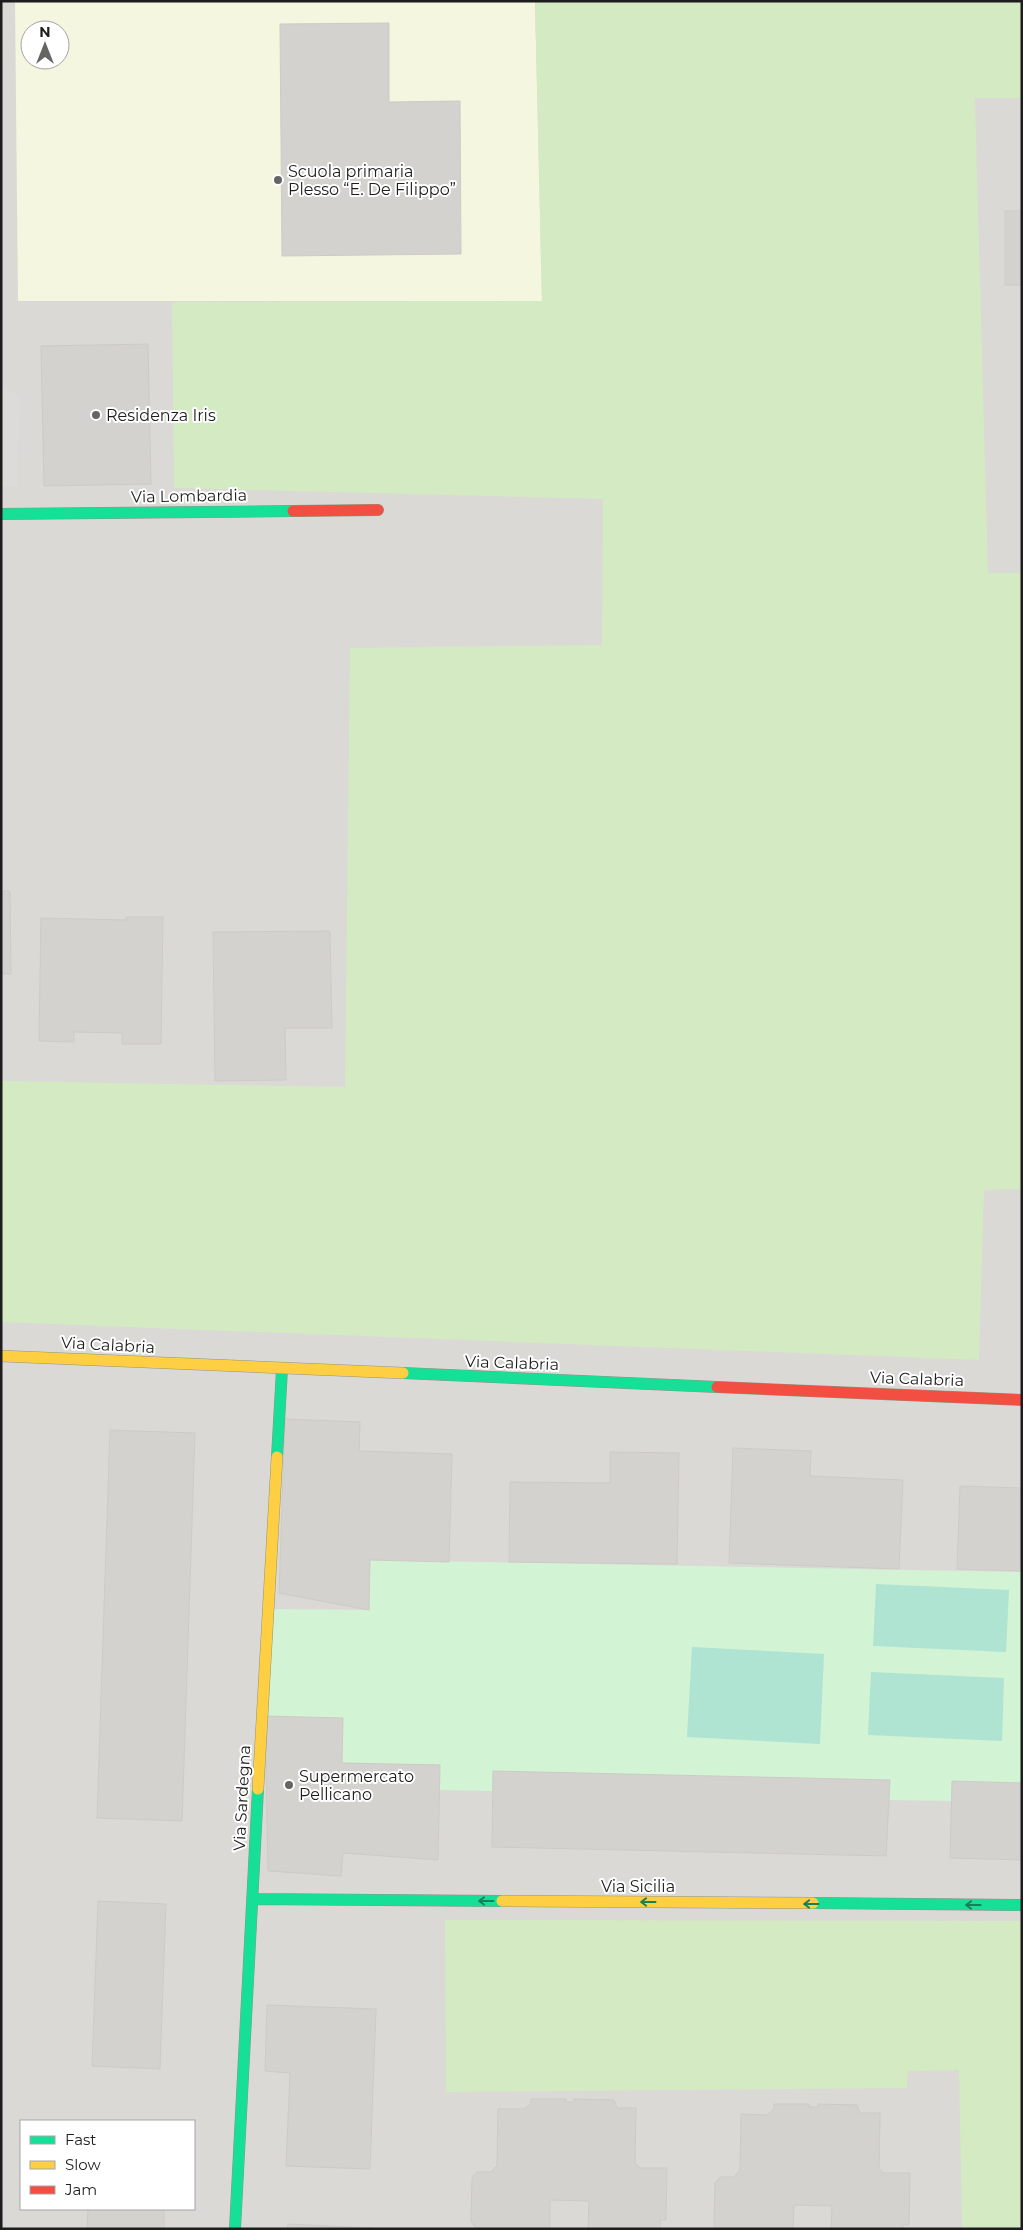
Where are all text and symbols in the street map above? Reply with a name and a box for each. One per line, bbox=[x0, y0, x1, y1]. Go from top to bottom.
north arrow bbox=[20, 20, 70, 70]
text: N bbox=[39, 23, 51, 41]
place label: Scuola primaria Plesso “E. De Filippo” bbox=[288, 162, 456, 199]
marker: Scuola primaria Plesso “E. De Filippo” bbox=[272, 174, 284, 186]
place label: Residenza Iris bbox=[106, 406, 216, 425]
marker: Residenza Iris bbox=[90, 409, 102, 421]
street label: Via Lombardia bbox=[131, 485, 247, 507]
street label: Via Calabria bbox=[61, 1333, 155, 1357]
street label: Via Calabria bbox=[465, 1352, 559, 1374]
street label: Via Calabria bbox=[870, 1368, 964, 1390]
street label: Via Sardegna bbox=[230, 1745, 254, 1851]
place label: Supermercato Pellicano bbox=[299, 1767, 414, 1804]
marker: Supermercato Pellicano bbox=[283, 1779, 295, 1791]
street label: Via Sicilia bbox=[601, 1877, 675, 1896]
one-way arrow bbox=[478, 1896, 494, 1906]
one-way arrow bbox=[640, 1898, 656, 1907]
one-way arrow bbox=[803, 1899, 819, 1909]
one-way arrow bbox=[965, 1900, 982, 1910]
legend bbox=[20, 2120, 195, 2210]
text: Fast bbox=[65, 2130, 96, 2149]
text: Slow bbox=[65, 2155, 101, 2174]
text: Jam bbox=[64, 2180, 97, 2199]

